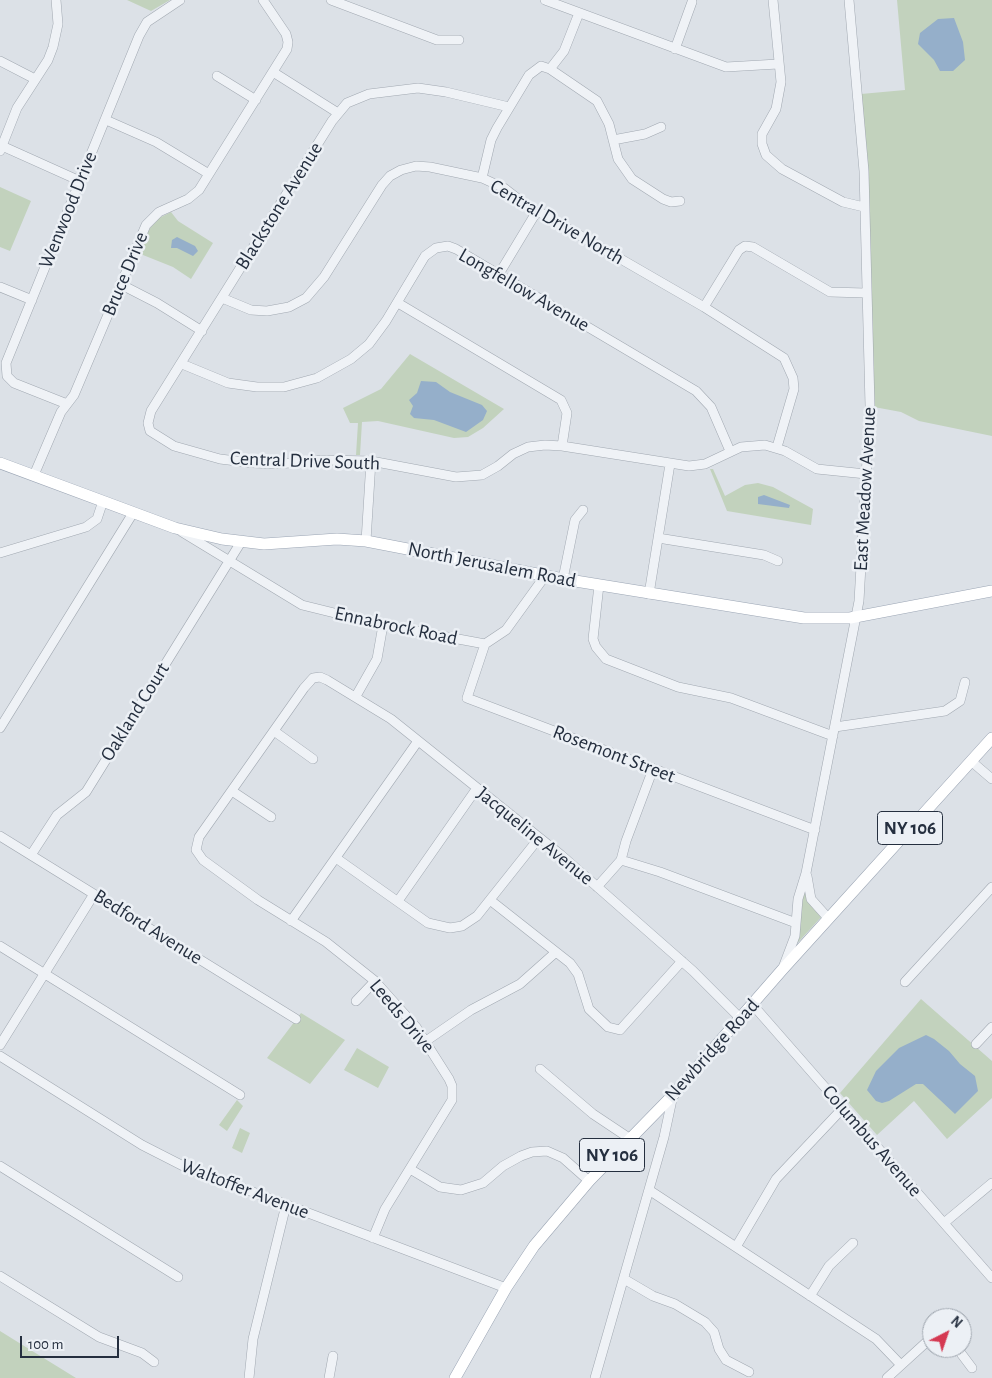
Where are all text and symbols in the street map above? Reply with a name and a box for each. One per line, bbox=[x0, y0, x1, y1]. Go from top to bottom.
street label: Blackstone Avenue bbox=[230, 138, 328, 274]
street label: Wenwood Drive bbox=[34, 148, 102, 272]
street label: Central Drive North bbox=[486, 174, 628, 270]
street label: Bruce Drive bbox=[97, 228, 153, 320]
street label: Longfellow Avenue bbox=[454, 243, 594, 337]
street label: East Meadow Avenue bbox=[849, 406, 881, 572]
street label: Central Drive South bbox=[229, 446, 381, 476]
street label: North Jerusalem Road bbox=[406, 537, 578, 593]
street label: Ennabrock Road bbox=[332, 601, 460, 651]
street label: Oakland Court bbox=[95, 658, 175, 766]
street label: Rosemont Street bbox=[549, 720, 679, 788]
street label: Jacqueline Avenue bbox=[472, 782, 598, 890]
road number: NY 106 bbox=[878, 811, 942, 844]
street label: Bedford Avenue bbox=[89, 884, 207, 970]
street label: Leeds Drive bbox=[364, 974, 440, 1058]
street label: Newbridge Road bbox=[660, 994, 764, 1106]
street label: Columbus Avenue bbox=[817, 1080, 927, 1202]
road number: NY 106 bbox=[580, 1138, 644, 1172]
street label: Waltoffer Avenue bbox=[177, 1154, 313, 1224]
north arrow bbox=[922, 1308, 972, 1358]
text: N bbox=[948, 1314, 964, 1331]
scale bar bbox=[22, 1326, 121, 1358]
text: 100 m bbox=[28, 1337, 63, 1352]

